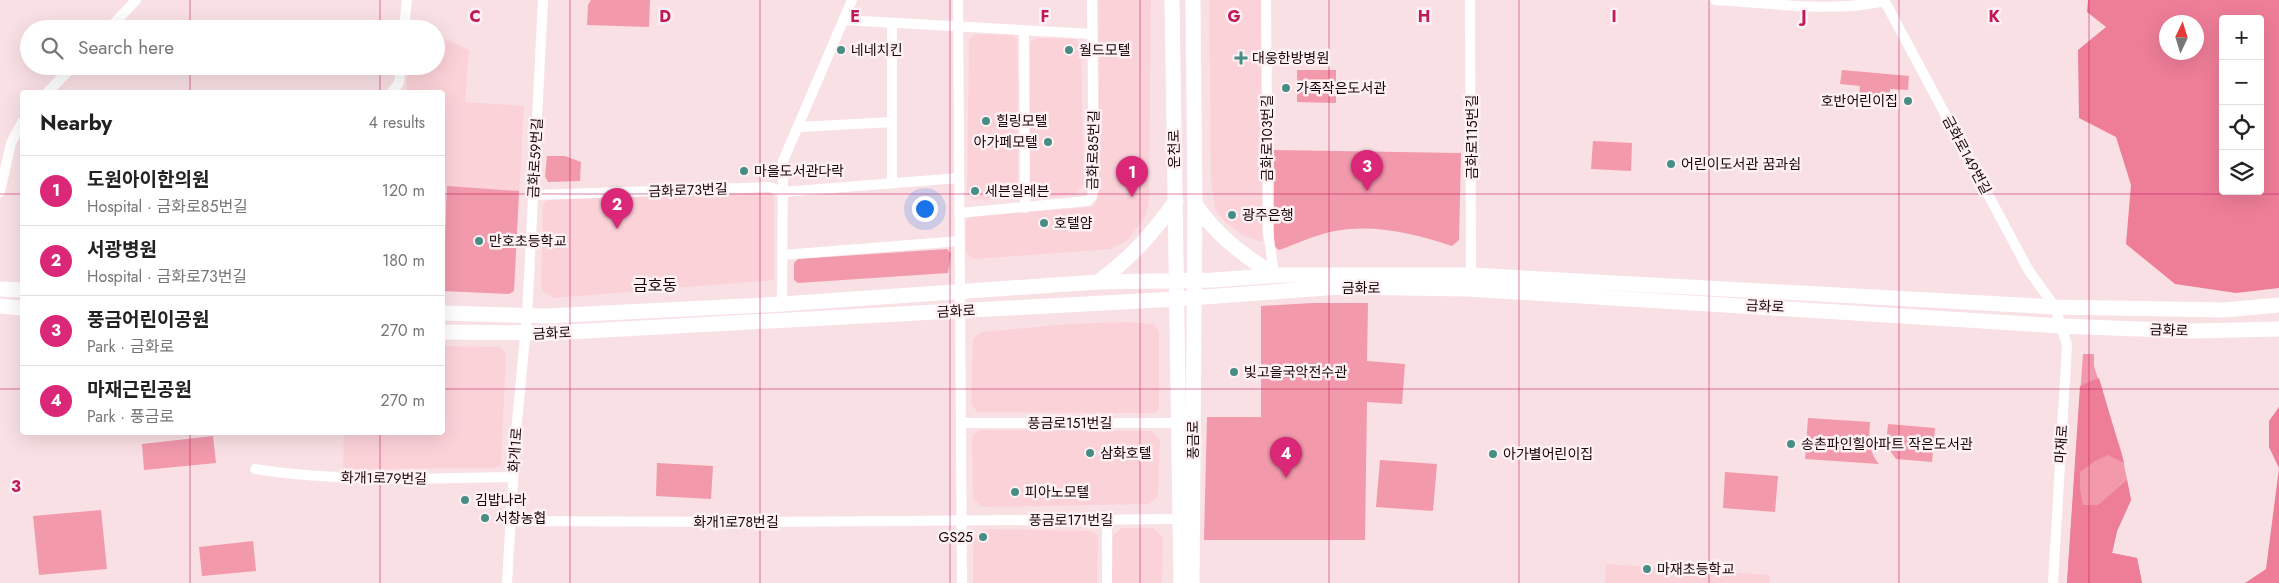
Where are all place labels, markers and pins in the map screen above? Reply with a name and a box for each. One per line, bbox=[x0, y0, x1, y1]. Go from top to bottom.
place label: 네네치킨 bbox=[851, 40, 903, 60]
place label: 월드모텔 bbox=[1079, 40, 1131, 60]
marker: 네네치킨 bbox=[835, 44, 847, 56]
marker: 월드모텔 bbox=[1063, 44, 1075, 56]
place label: 대웅한방병원 bbox=[1252, 48, 1329, 68]
marker: 대웅한방병원 bbox=[1234, 51, 1248, 65]
place label: 가족작은도서관 bbox=[1296, 78, 1386, 98]
marker: 가족작은도서관 bbox=[1280, 82, 1292, 94]
place label: 호반어린이집 bbox=[1821, 91, 1898, 111]
marker: 호반어린이집 bbox=[1902, 95, 1914, 107]
place label: 힐링모텔 bbox=[996, 111, 1048, 131]
marker: 힐링모텔 bbox=[980, 115, 992, 127]
place label: 아가페모텔 bbox=[974, 132, 1038, 152]
marker: 아가페모텔 bbox=[1042, 136, 1054, 148]
pin: 3 bbox=[1351, 150, 1383, 191]
place label: 어린이도서관 꿈과쉼 bbox=[1681, 154, 1801, 174]
pin: 1 bbox=[1116, 156, 1148, 197]
marker: 어린이도서관 꿈과쉼 bbox=[1665, 158, 1677, 170]
place label: 마을도서관다락 bbox=[754, 161, 844, 181]
marker: 마을도서관다락 bbox=[738, 165, 750, 177]
place label: 세븐일레븐 bbox=[985, 181, 1050, 201]
marker: 세븐일레븐 bbox=[969, 185, 981, 197]
pin: 2 bbox=[601, 188, 633, 229]
place label: 광주은행 bbox=[1242, 205, 1294, 225]
marker: 광주은행 bbox=[1226, 209, 1238, 221]
place label: 호텔얌 bbox=[1054, 213, 1093, 233]
marker: 호텔얌 bbox=[1038, 217, 1050, 229]
place label: 만호초등학교 bbox=[489, 231, 566, 251]
marker: 만호초등학교 bbox=[473, 235, 485, 247]
place label: 빛고을국악전수관 bbox=[1244, 362, 1347, 382]
marker: 빛고을국악전수관 bbox=[1228, 366, 1240, 378]
place label: 송촌파인힐아파트 작은도서관 bbox=[1801, 434, 1973, 454]
pin: 4 bbox=[1270, 437, 1302, 478]
marker: 송촌파인힐아파트 작은도서관 bbox=[1785, 438, 1797, 450]
place label: 삼화호텔 bbox=[1100, 443, 1152, 463]
place label: 아가별어린이집 bbox=[1503, 444, 1593, 464]
marker: 삼화호텔 bbox=[1084, 447, 1096, 459]
marker: 아가별어린이집 bbox=[1487, 448, 1499, 460]
place label: 피아노모텔 bbox=[1025, 482, 1089, 502]
marker: 피아노모텔 bbox=[1009, 486, 1021, 498]
place label: 김밥나라 bbox=[475, 490, 527, 510]
marker: 김밥나라 bbox=[459, 494, 471, 506]
place label: 서창농협 bbox=[495, 508, 547, 528]
marker: 서창농협 bbox=[479, 512, 491, 524]
place label: GS25 bbox=[939, 527, 973, 547]
marker: GS25 bbox=[977, 531, 989, 543]
place label: 마재초등학교 bbox=[1657, 559, 1734, 579]
marker: 마재초등학교 bbox=[1641, 563, 1653, 575]

